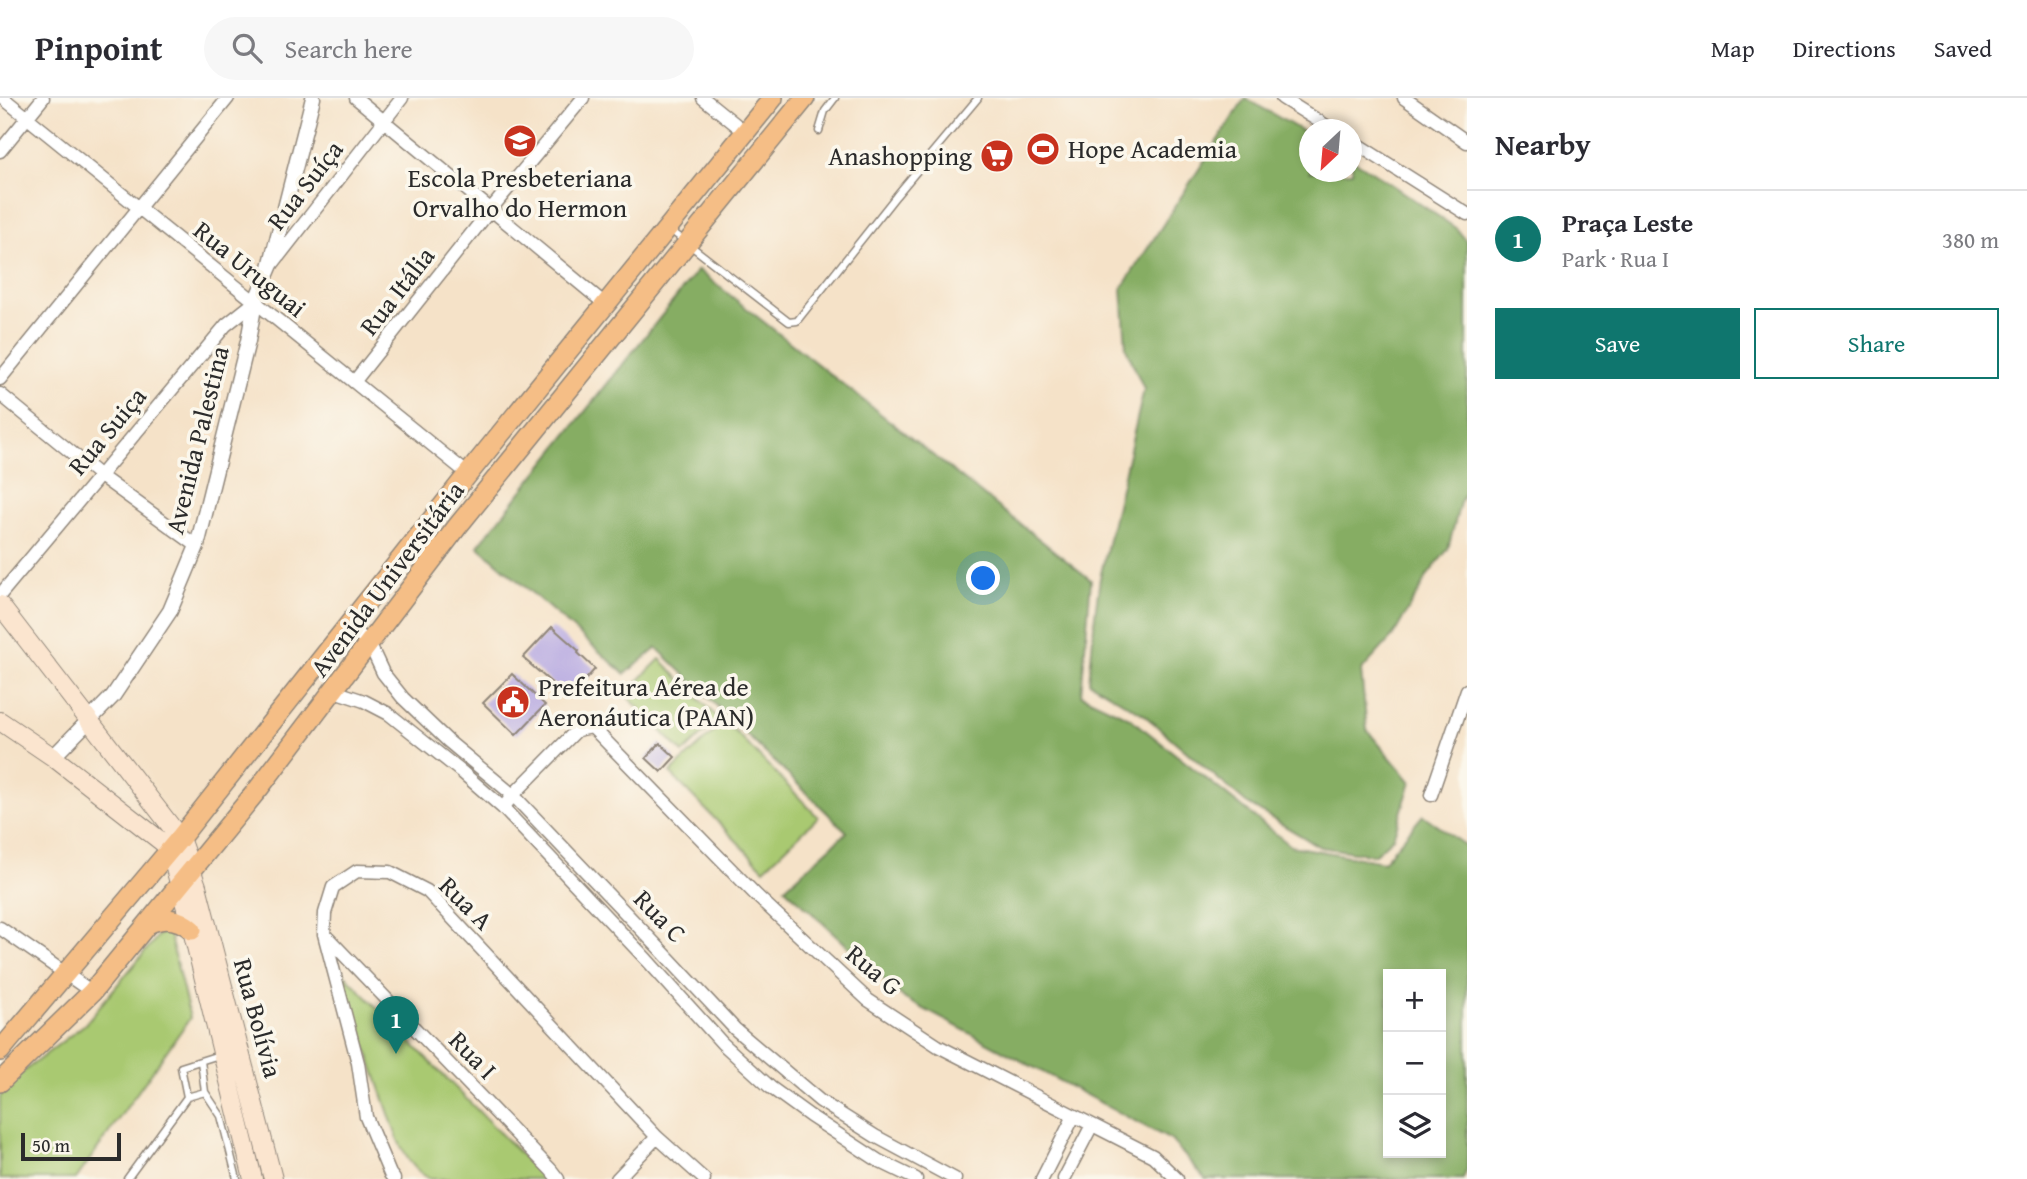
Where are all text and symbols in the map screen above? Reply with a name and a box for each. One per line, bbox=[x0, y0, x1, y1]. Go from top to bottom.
search box bbox=[204, 17, 694, 80]
text: Pinpoint bbox=[35, 24, 162, 72]
icon: search bbox=[228, 29, 266, 67]
text: Search here bbox=[284, 29, 413, 68]
text: Map bbox=[1711, 31, 1755, 66]
text: Directions bbox=[1793, 31, 1896, 66]
text: Saved bbox=[1934, 31, 1992, 66]
north arrow bbox=[1299, 119, 1362, 182]
school or university icon: Escola Presbeteriana Orvalho do Hermon bbox=[501, 122, 539, 160]
text: Nearby bbox=[1495, 122, 1591, 166]
place label: Hope Academia bbox=[1068, 129, 1238, 168]
sports icon: Hope Academia bbox=[1024, 130, 1062, 168]
street label: Rua Suíça bbox=[257, 131, 353, 238]
place label: Anashopping bbox=[828, 136, 972, 175]
supermarket icon: Anashopping bbox=[978, 137, 1016, 175]
place label: Escola Presbeteriana Orvalho do Hermon bbox=[408, 158, 633, 227]
text: Praça Leste bbox=[1562, 203, 1693, 242]
street label: Rua Uruguai bbox=[185, 211, 315, 326]
text: 1 bbox=[1512, 223, 1524, 256]
text: 380 m bbox=[1942, 223, 1999, 256]
street label: Rua Itália bbox=[349, 237, 444, 343]
text: Park · Rua I bbox=[1562, 242, 1669, 275]
button: Save bbox=[1495, 308, 1740, 379]
button: Share bbox=[1754, 308, 1999, 379]
street label: Avenida Palestina bbox=[154, 341, 239, 538]
street label: Rua Suiça bbox=[58, 377, 156, 483]
street label: Avenida Universitária bbox=[300, 472, 474, 685]
your location bbox=[966, 561, 1000, 595]
place label: Prefeitura Aérea de Aeronáutica (PAAN) bbox=[538, 667, 754, 736]
public building icon: Prefeitura Aérea de Aeronáutica (PAAN) bbox=[494, 683, 532, 721]
street label: Rua A bbox=[430, 867, 503, 939]
street label: Rua C bbox=[625, 880, 696, 951]
street label: Rua G bbox=[838, 935, 911, 1005]
street label: Rua Bolívia bbox=[224, 954, 293, 1083]
map controls bbox=[1383, 969, 1446, 1158]
button: + bbox=[1383, 969, 1446, 1032]
pin: 1 bbox=[373, 996, 419, 1054]
street label: Rua I bbox=[440, 1021, 507, 1088]
button: − bbox=[1383, 1032, 1446, 1095]
button: layers bbox=[1383, 1095, 1446, 1158]
scale bar bbox=[21, 1130, 121, 1162]
text: 50 m bbox=[32, 1131, 70, 1159]

